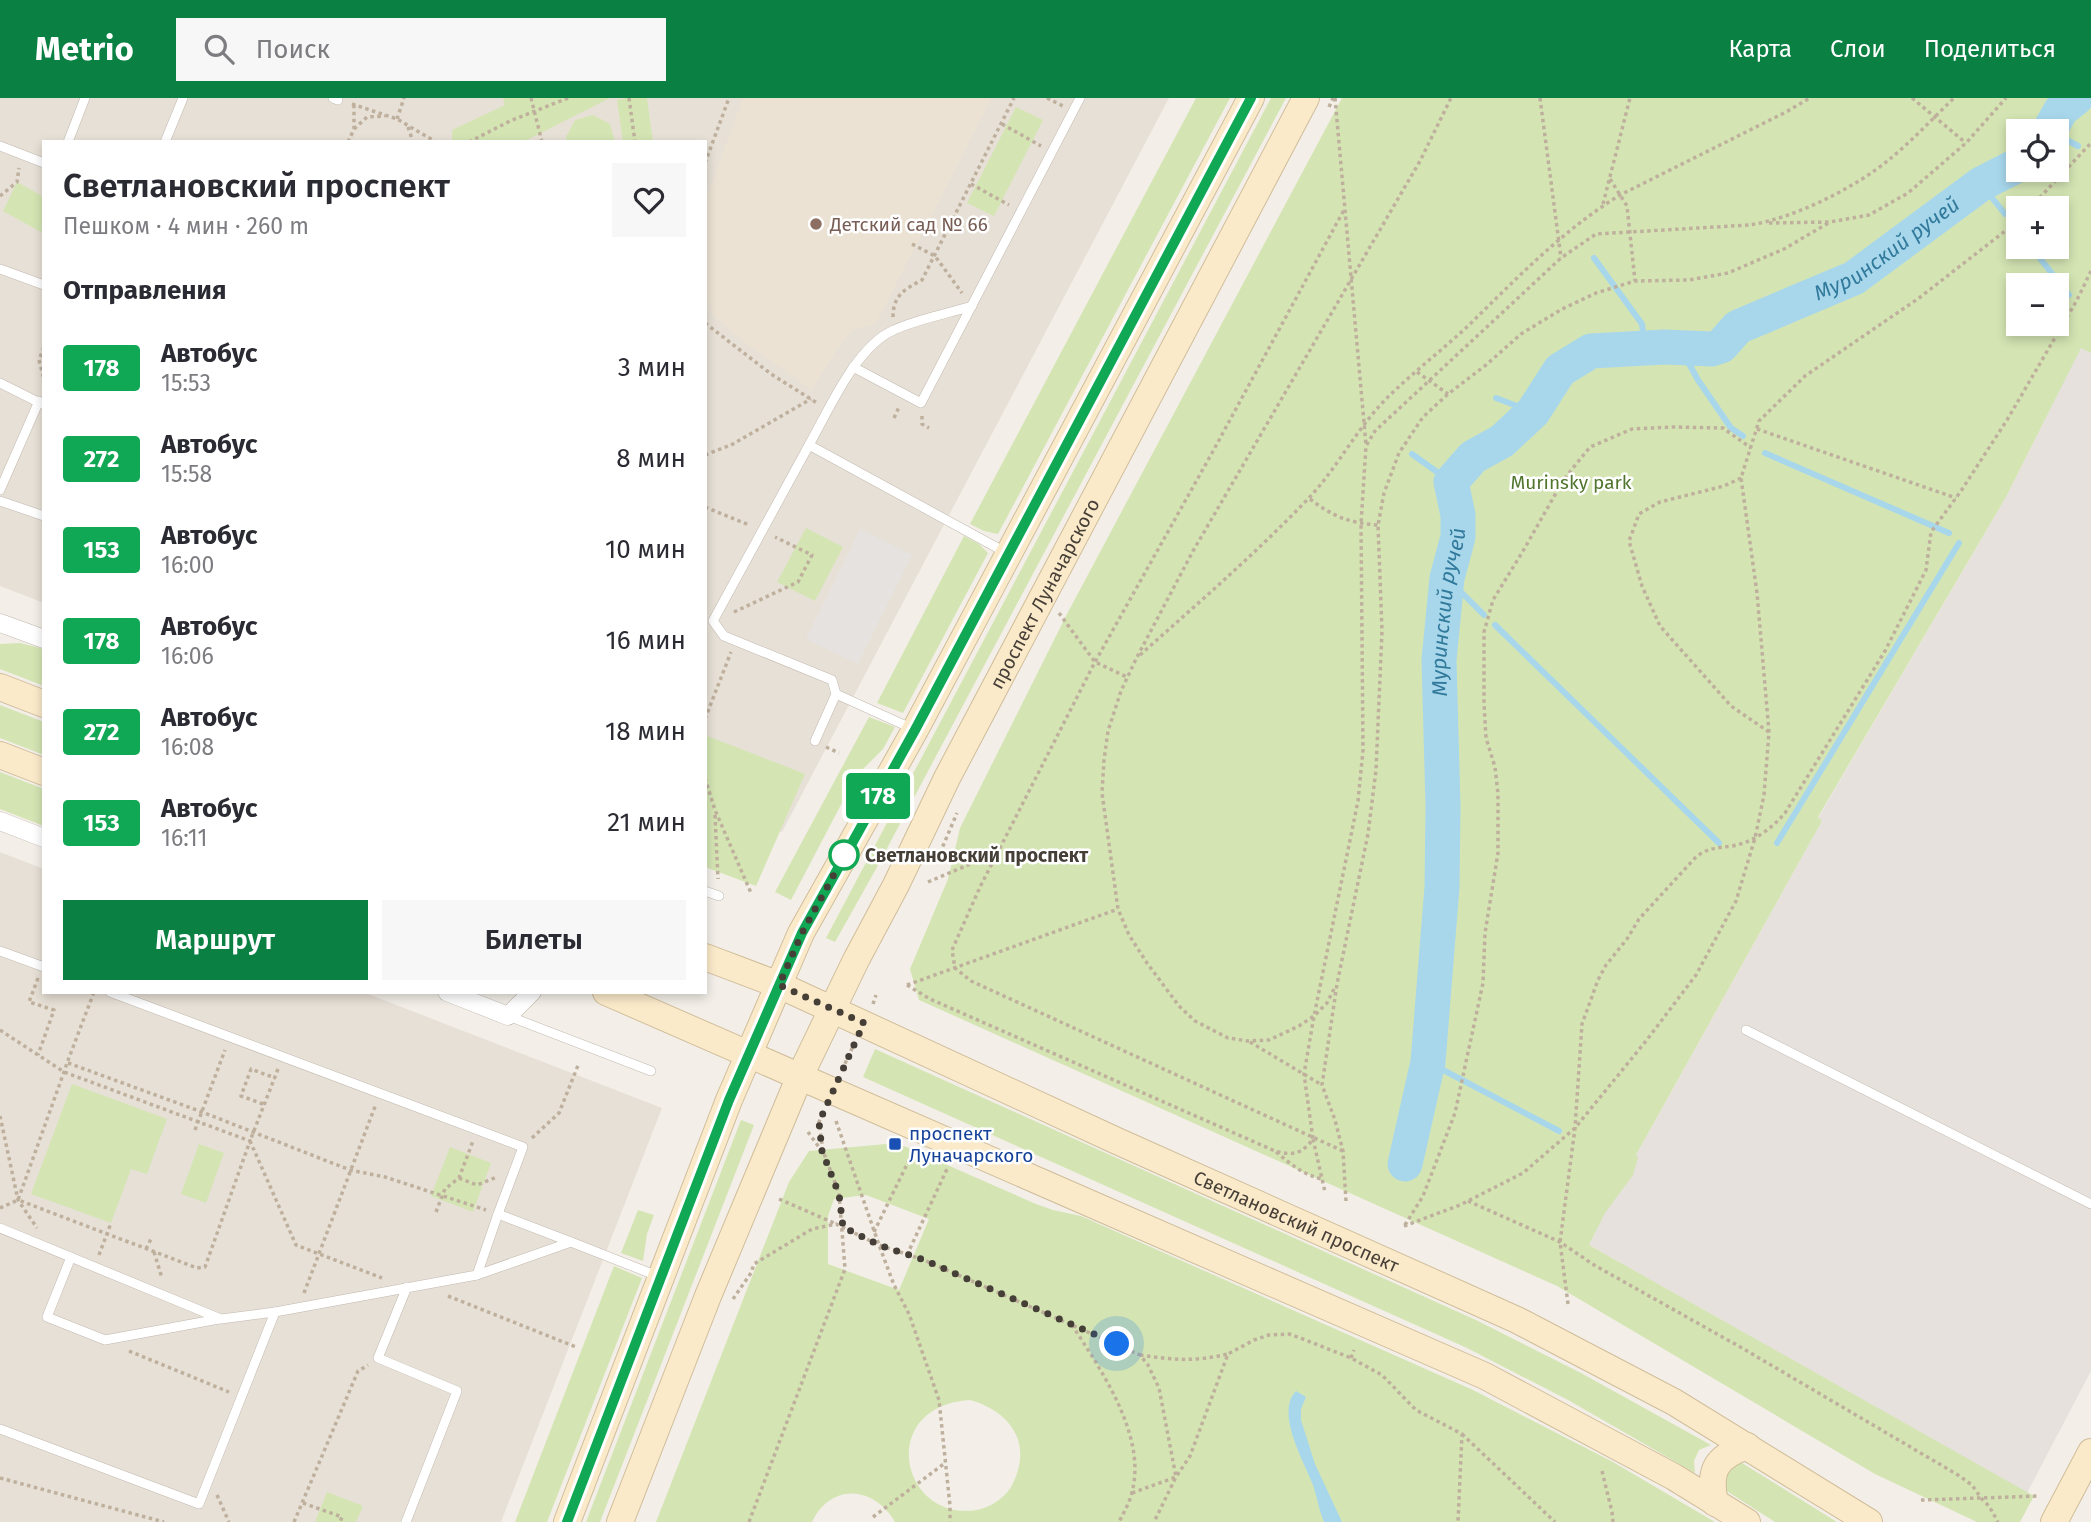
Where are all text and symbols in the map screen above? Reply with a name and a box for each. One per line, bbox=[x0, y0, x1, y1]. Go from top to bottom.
search box bbox=[176, 18, 666, 81]
text: Metrio bbox=[35, 29, 134, 69]
icon: search bbox=[200, 30, 238, 68]
text: Поиск bbox=[256, 34, 330, 65]
text: Карта bbox=[1728, 35, 1792, 63]
text: Слои bbox=[1830, 35, 1886, 63]
text: Поделиться bbox=[1924, 35, 2056, 63]
map controls bbox=[2006, 119, 2069, 336]
button: locate bbox=[2006, 119, 2069, 182]
button: heart bbox=[612, 163, 686, 237]
text: Светлановский проспект bbox=[63, 166, 450, 206]
water label: Муринский ручей bbox=[1810, 191, 1965, 306]
button: + bbox=[2006, 196, 2069, 259]
text: Пешком · 4 мин · 260 m bbox=[63, 212, 309, 240]
place label: Детский сад № 66 bbox=[829, 213, 988, 236]
marker: Детский сад № 66 bbox=[808, 216, 824, 232]
button: − bbox=[2006, 273, 2069, 336]
text: Отправления bbox=[63, 275, 226, 306]
text: Автобус bbox=[161, 338, 258, 369]
text: 3 мин bbox=[618, 352, 686, 383]
text: 178 bbox=[84, 354, 119, 382]
text: 15:53 bbox=[161, 369, 211, 397]
text: Автобус bbox=[161, 429, 258, 460]
text: 8 мин bbox=[616, 443, 686, 474]
text: 272 bbox=[84, 445, 119, 473]
text: 15:58 bbox=[161, 460, 212, 488]
park label: Murinsky park bbox=[1510, 471, 1632, 494]
street label: проспект Луначарского bbox=[985, 495, 1105, 693]
text: Автобус bbox=[161, 520, 258, 551]
water label: Муринский ручей bbox=[1426, 528, 1471, 697]
text: 10 мин bbox=[605, 534, 686, 565]
text: 153 bbox=[83, 536, 120, 564]
text: 16:00 bbox=[161, 551, 214, 579]
text: Автобус bbox=[161, 611, 258, 642]
text: 16 мин bbox=[606, 625, 686, 656]
text: 178 bbox=[84, 627, 119, 655]
text: 16:06 bbox=[161, 642, 214, 670]
text: Автобус bbox=[161, 702, 258, 733]
text: 18 мин bbox=[605, 716, 686, 747]
text: 272 bbox=[84, 718, 119, 746]
text: 16:08 bbox=[161, 733, 214, 761]
line badge: 178 bbox=[838, 773, 918, 819]
text: 178 bbox=[860, 782, 896, 810]
text: Автобус bbox=[161, 793, 258, 824]
text: 21 мин bbox=[607, 807, 686, 838]
text: 153 bbox=[83, 809, 120, 837]
text: 16:11 bbox=[161, 824, 207, 852]
marker: Светлановский проспект bbox=[829, 840, 859, 870]
place label: Светлановский проспект bbox=[865, 844, 1089, 867]
button: Маршрут bbox=[63, 900, 368, 980]
button: Билеты bbox=[382, 900, 686, 980]
place label: проспект Луначарского bbox=[909, 1122, 1033, 1167]
marker: проспект Луначарского bbox=[887, 1136, 903, 1152]
street label: Светлановский проспект bbox=[1190, 1166, 1403, 1278]
your location bbox=[1099, 1326, 1134, 1361]

